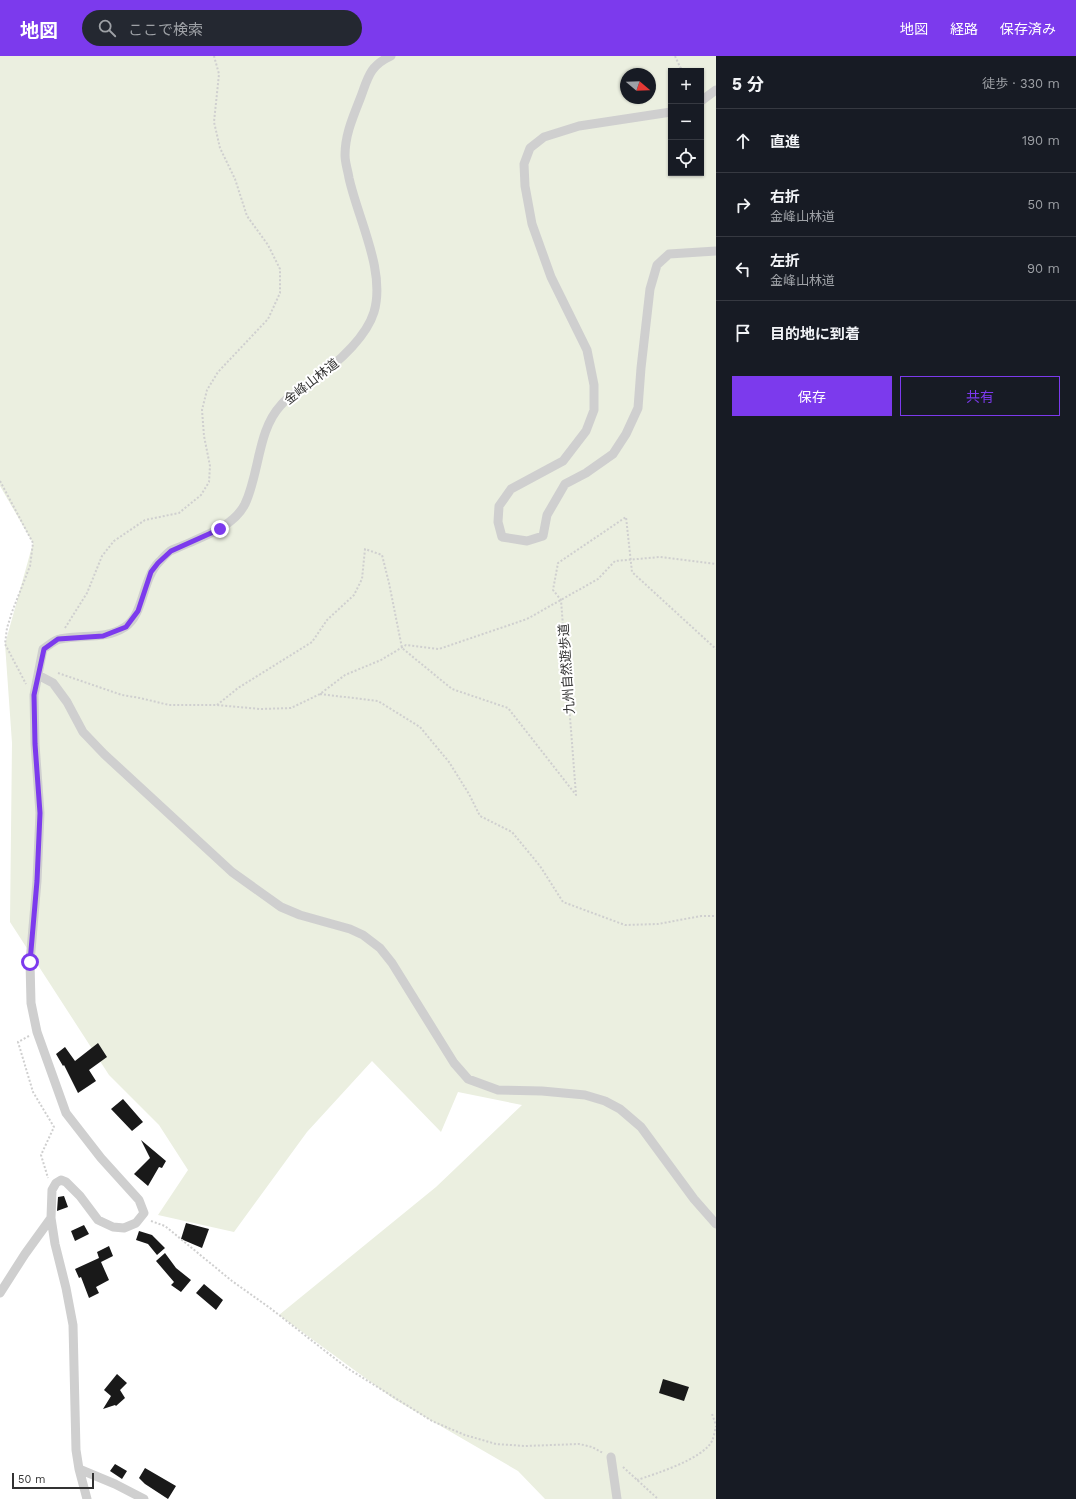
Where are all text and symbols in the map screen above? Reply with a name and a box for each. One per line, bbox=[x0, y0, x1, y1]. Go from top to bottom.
search box bbox=[82, 10, 362, 46]
icon: search bbox=[96, 17, 118, 39]
text: 地図 bbox=[20, 19, 58, 42]
text: ここで検索 bbox=[128, 21, 203, 39]
text: 地図 bbox=[900, 21, 928, 37]
text: 経路 bbox=[950, 21, 978, 37]
text: 保存済み bbox=[1000, 21, 1056, 37]
north arrow bbox=[620, 68, 656, 104]
map controls bbox=[668, 68, 704, 176]
button: + bbox=[668, 68, 704, 104]
text: 5 分 bbox=[732, 74, 764, 94]
text: 徒歩 · 330 m bbox=[982, 76, 1060, 91]
button: − bbox=[668, 104, 704, 140]
icon: ahead bbox=[732, 130, 754, 152]
text: 直進 bbox=[770, 133, 800, 151]
text: 190 m bbox=[1022, 133, 1060, 148]
button: locate bbox=[668, 140, 704, 176]
text: 右折 bbox=[770, 188, 800, 206]
icon: right bbox=[732, 194, 754, 216]
text: 50 m bbox=[1028, 197, 1060, 212]
text: 金峰山林道 bbox=[770, 209, 835, 224]
text: 左折 bbox=[770, 252, 800, 270]
icon: left bbox=[732, 258, 754, 280]
text: 90 m bbox=[1027, 261, 1060, 276]
text: 金峰山林道 bbox=[770, 273, 835, 288]
icon: arrive bbox=[732, 322, 754, 344]
text: 目的地に到着 bbox=[770, 325, 860, 343]
street label: 金峰山林道 bbox=[281, 355, 342, 407]
button: 保存 bbox=[732, 376, 892, 416]
button: 共有 bbox=[900, 376, 1060, 416]
route end bbox=[211, 520, 229, 538]
street label: 九州自然遊歩道 bbox=[556, 623, 577, 715]
route start bbox=[21, 953, 39, 971]
scale bar bbox=[12, 1471, 94, 1490]
text: 50 m bbox=[18, 1473, 45, 1486]

